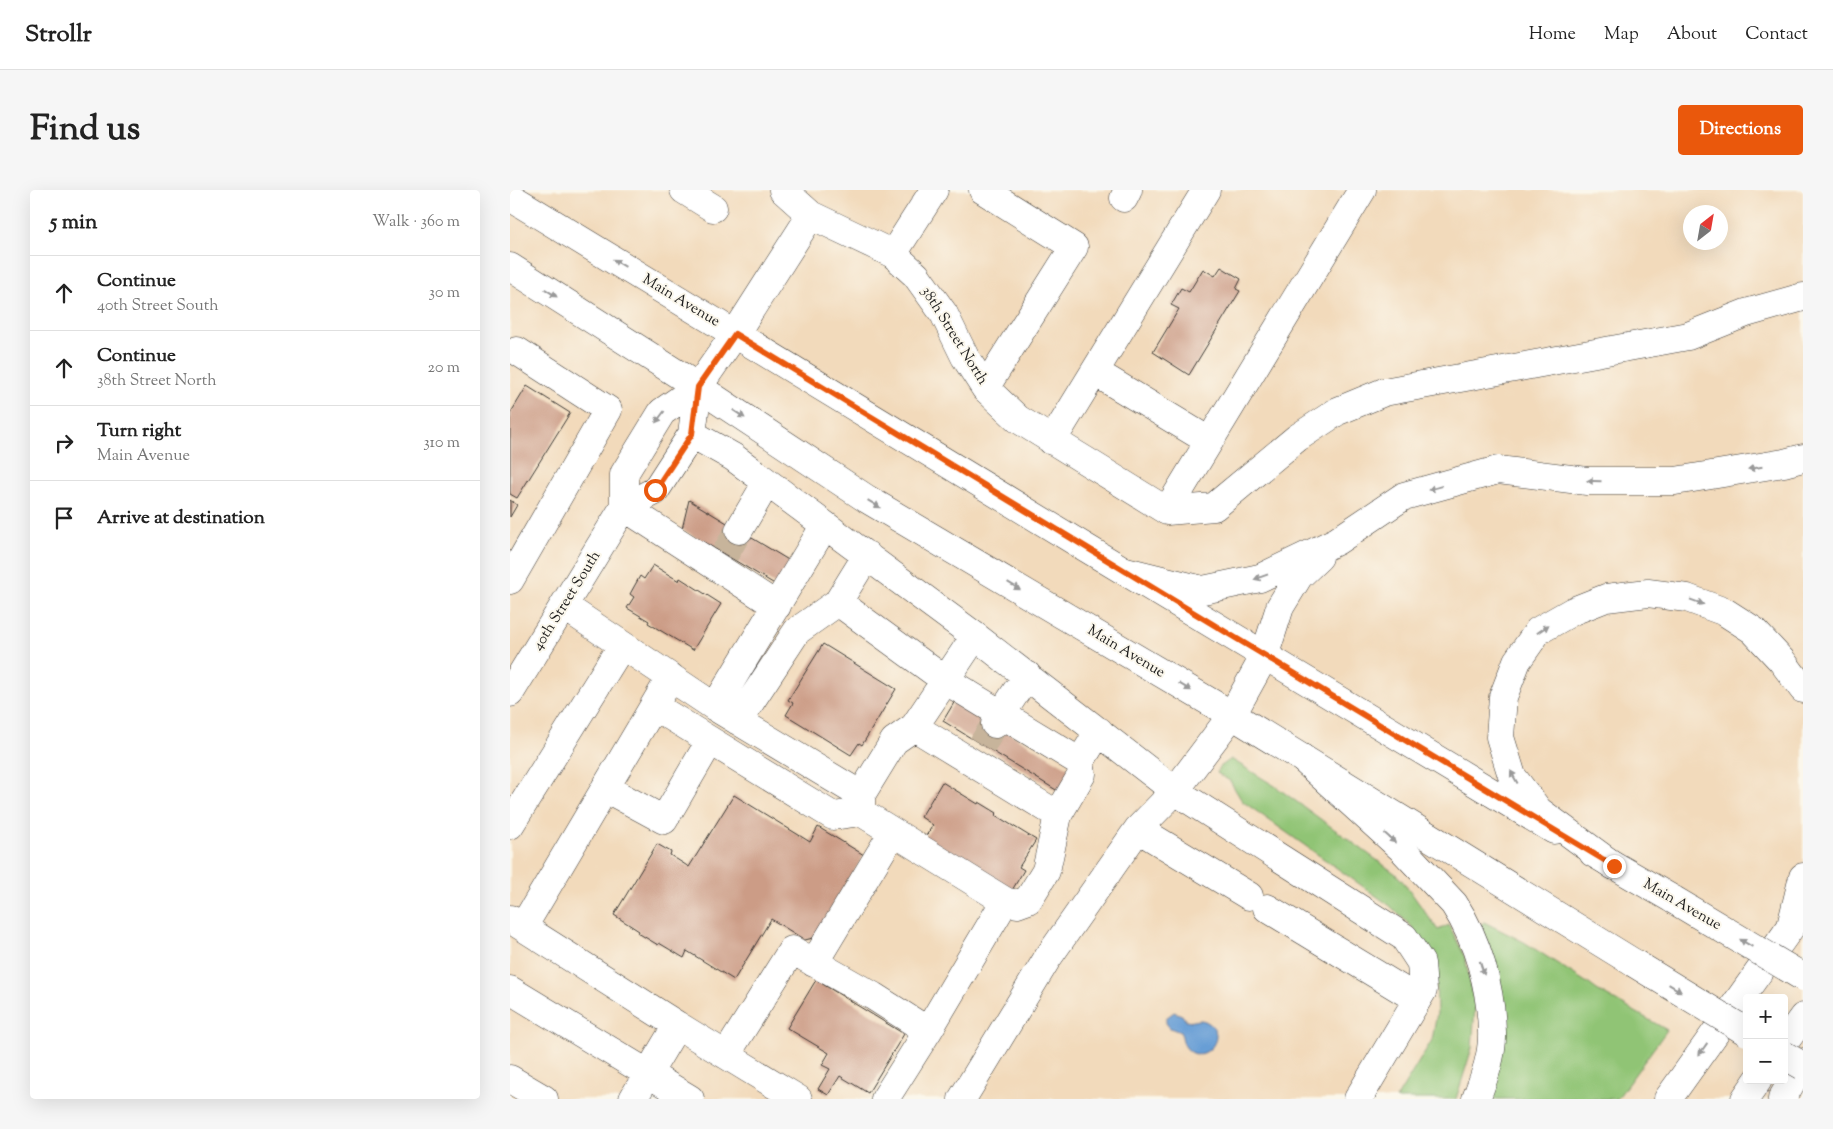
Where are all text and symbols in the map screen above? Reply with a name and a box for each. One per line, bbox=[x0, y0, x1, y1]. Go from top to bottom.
text: Strollr bbox=[25, 18, 92, 52]
text: Home bbox=[1529, 22, 1576, 48]
text: Map bbox=[1604, 22, 1639, 48]
text: About bbox=[1667, 22, 1717, 48]
text: Contact bbox=[1745, 22, 1808, 48]
text: Find us bbox=[30, 105, 140, 156]
button: Directions bbox=[1678, 105, 1803, 155]
north arrow bbox=[1683, 205, 1728, 250]
text: 5 min bbox=[50, 208, 97, 238]
text: Walk · 360 m bbox=[372, 211, 460, 234]
one-way arrow bbox=[612, 259, 626, 268]
text: Continue bbox=[97, 268, 176, 295]
street label: Main Avenue bbox=[638, 270, 724, 332]
icon: ahead bbox=[50, 279, 78, 307]
text: 30 m bbox=[429, 282, 460, 305]
street label: 38th Street North bbox=[915, 283, 993, 389]
one-way arrow bbox=[544, 288, 558, 298]
text: 40th Street South bbox=[97, 295, 219, 318]
text: Continue bbox=[97, 343, 176, 370]
icon: ahead bbox=[50, 354, 78, 382]
text: 20 m bbox=[427, 357, 460, 380]
text: 38th Street North bbox=[97, 370, 217, 393]
one-way arrow bbox=[732, 409, 746, 419]
one-way arrow bbox=[655, 410, 666, 423]
text: Turn right bbox=[97, 418, 181, 445]
icon: right bbox=[50, 429, 78, 457]
text: 310 m bbox=[423, 432, 460, 455]
text: Main Avenue bbox=[97, 445, 190, 468]
one-way arrow bbox=[1747, 464, 1763, 472]
one-way arrow bbox=[1586, 477, 1602, 485]
route start bbox=[644, 479, 667, 502]
one-way arrow bbox=[1427, 484, 1442, 492]
one-way arrow bbox=[868, 499, 881, 508]
icon: arrive bbox=[50, 504, 78, 532]
text: Arrive at destination bbox=[97, 505, 265, 532]
street label: 40th Street South bbox=[528, 547, 606, 655]
one-way arrow bbox=[1253, 573, 1268, 581]
one-way arrow bbox=[1008, 582, 1021, 591]
one-way arrow bbox=[1689, 599, 1704, 606]
street label: Main Avenue bbox=[1083, 621, 1169, 683]
one-way arrow bbox=[1536, 624, 1550, 634]
one-way arrow bbox=[1178, 682, 1191, 691]
one-way arrow bbox=[1510, 769, 1518, 784]
one-way arrow bbox=[1383, 832, 1396, 843]
route end bbox=[1603, 855, 1626, 878]
street label: Main Avenue bbox=[1639, 874, 1725, 936]
one-way arrow bbox=[1740, 938, 1753, 947]
one-way arrow bbox=[1479, 960, 1486, 975]
one-way arrow bbox=[1669, 984, 1682, 993]
map controls bbox=[1743, 994, 1788, 1084]
button: + bbox=[1743, 994, 1788, 1039]
button: − bbox=[1743, 1039, 1788, 1084]
one-way arrow bbox=[1698, 1042, 1708, 1056]

